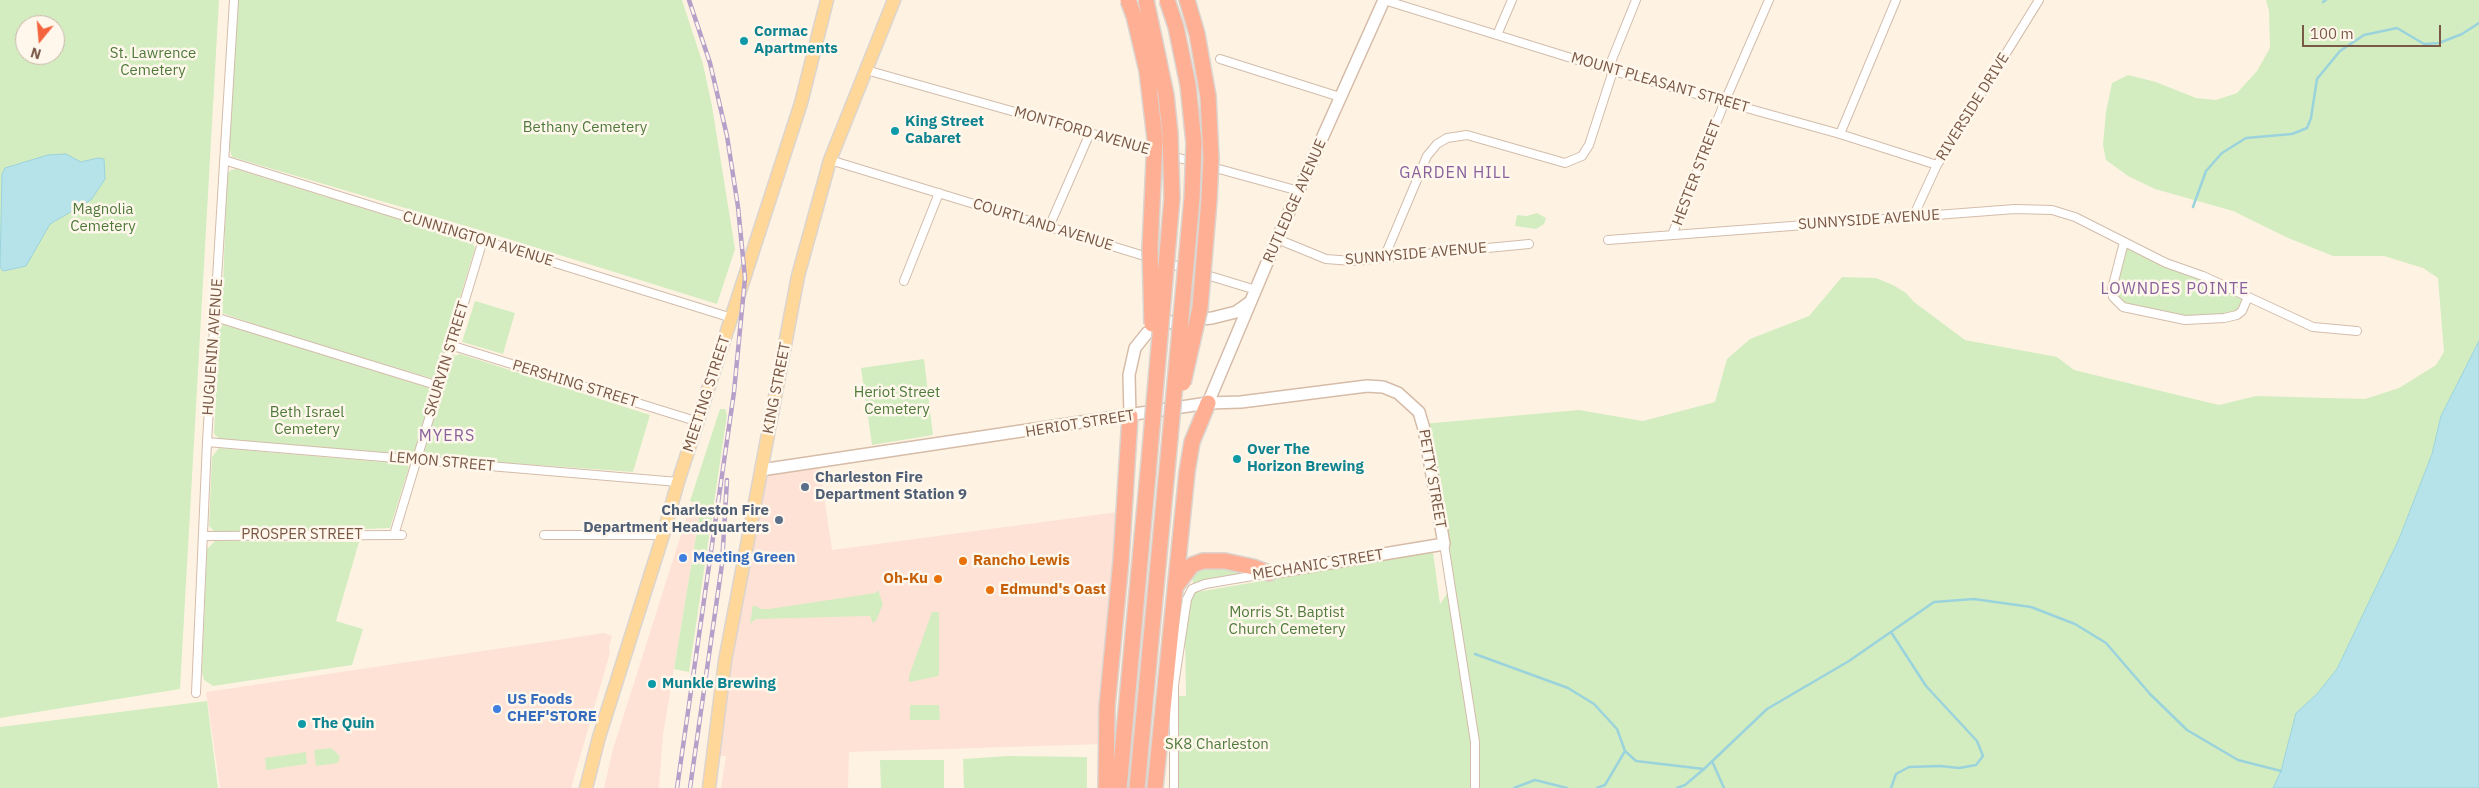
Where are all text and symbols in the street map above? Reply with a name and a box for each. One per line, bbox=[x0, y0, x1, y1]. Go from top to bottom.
north arrow bbox=[15, 15, 65, 65]
scale bar bbox=[2304, 15, 2443, 47]
place label: Cormac Apartments bbox=[754, 23, 838, 58]
text: 100 m bbox=[2310, 24, 2354, 43]
marker: Cormac Apartments bbox=[738, 35, 750, 47]
text: N bbox=[28, 43, 43, 63]
park label: St. Lawrence Cemetery bbox=[110, 45, 196, 80]
street label: MOUNT PLEASANT STREET bbox=[1569, 49, 1751, 117]
street label: RIVERSIDE DRIVE bbox=[1933, 50, 2013, 164]
street label: MONTFORD AVENUE bbox=[1012, 103, 1152, 159]
place label: King Street Cabaret bbox=[905, 113, 984, 148]
street label: HESTER STREET bbox=[1669, 118, 1725, 228]
park label: Bethany Cemetery bbox=[523, 119, 647, 137]
marker: King Street Cabaret bbox=[889, 125, 901, 137]
street label: RUTLEDGE AVENUE bbox=[1260, 136, 1330, 266]
district label: GARDEN HILL bbox=[1398, 163, 1512, 183]
street label: COURTLAND AVENUE bbox=[971, 195, 1115, 255]
park label: Magnolia Cemetery bbox=[70, 201, 136, 236]
street label: SUNNYSIDE AVENUE bbox=[1797, 206, 1941, 234]
street label: CUNNINGTON AVENUE bbox=[400, 208, 556, 270]
street label: SUNNYSIDE AVENUE bbox=[1344, 239, 1488, 269]
street label: HUGUENIN AVENUE bbox=[199, 278, 227, 416]
district label: LOWNDES POINTE bbox=[2099, 279, 2251, 299]
street label: SKURVIN STREET bbox=[421, 299, 473, 419]
street label: MEETING STREET bbox=[680, 333, 734, 455]
street label: KING STREET bbox=[759, 341, 795, 435]
street label: PERSHING STREET bbox=[510, 356, 640, 412]
park label: Heriot Street Cemetery bbox=[854, 384, 940, 419]
park label: Beth Israel Cemetery bbox=[270, 404, 344, 439]
street label: HERIOT STREET bbox=[1024, 406, 1136, 442]
district label: MYERS bbox=[418, 426, 476, 446]
street label: PETTY STREET bbox=[1414, 428, 1450, 530]
place label: Over The Horizon Brewing bbox=[1247, 441, 1364, 476]
street label: LEMON STREET bbox=[388, 448, 496, 476]
marker: Over The Horizon Brewing bbox=[1231, 453, 1243, 465]
place label: Charleston Fire Department Station 9 bbox=[815, 469, 967, 504]
marker: Charleston Fire Department Station 9 bbox=[799, 481, 811, 493]
place label: Charleston Fire Department Headquarters bbox=[583, 502, 769, 537]
marker: Charleston Fire Department Headquarters bbox=[773, 514, 785, 526]
street label: PROSPER STREET bbox=[241, 526, 363, 544]
street label: MECHANIC STREET bbox=[1251, 546, 1385, 584]
place label: Meeting Green bbox=[693, 549, 796, 567]
marker: Meeting Green bbox=[677, 552, 689, 564]
place label: Rancho Lewis bbox=[973, 552, 1070, 570]
marker: Rancho Lewis bbox=[957, 555, 969, 567]
place label: Oh-Ku bbox=[883, 570, 928, 588]
marker: Oh-Ku bbox=[932, 573, 944, 585]
place label: Edmund's Oast bbox=[1000, 581, 1106, 599]
marker: Edmund's Oast bbox=[984, 584, 996, 596]
park label: Morris St. Baptist Church Cemetery bbox=[1229, 604, 1345, 639]
place label: Munkle Brewing bbox=[662, 675, 776, 693]
marker: Munkle Brewing bbox=[646, 678, 658, 690]
place label: US Foods CHEF'STORE bbox=[507, 691, 597, 726]
marker: US Foods CHEF'STORE bbox=[491, 703, 503, 715]
place label: The Quin bbox=[312, 715, 375, 733]
marker: The Quin bbox=[296, 718, 308, 730]
park label: SK8 Charleston bbox=[1165, 736, 1269, 754]

